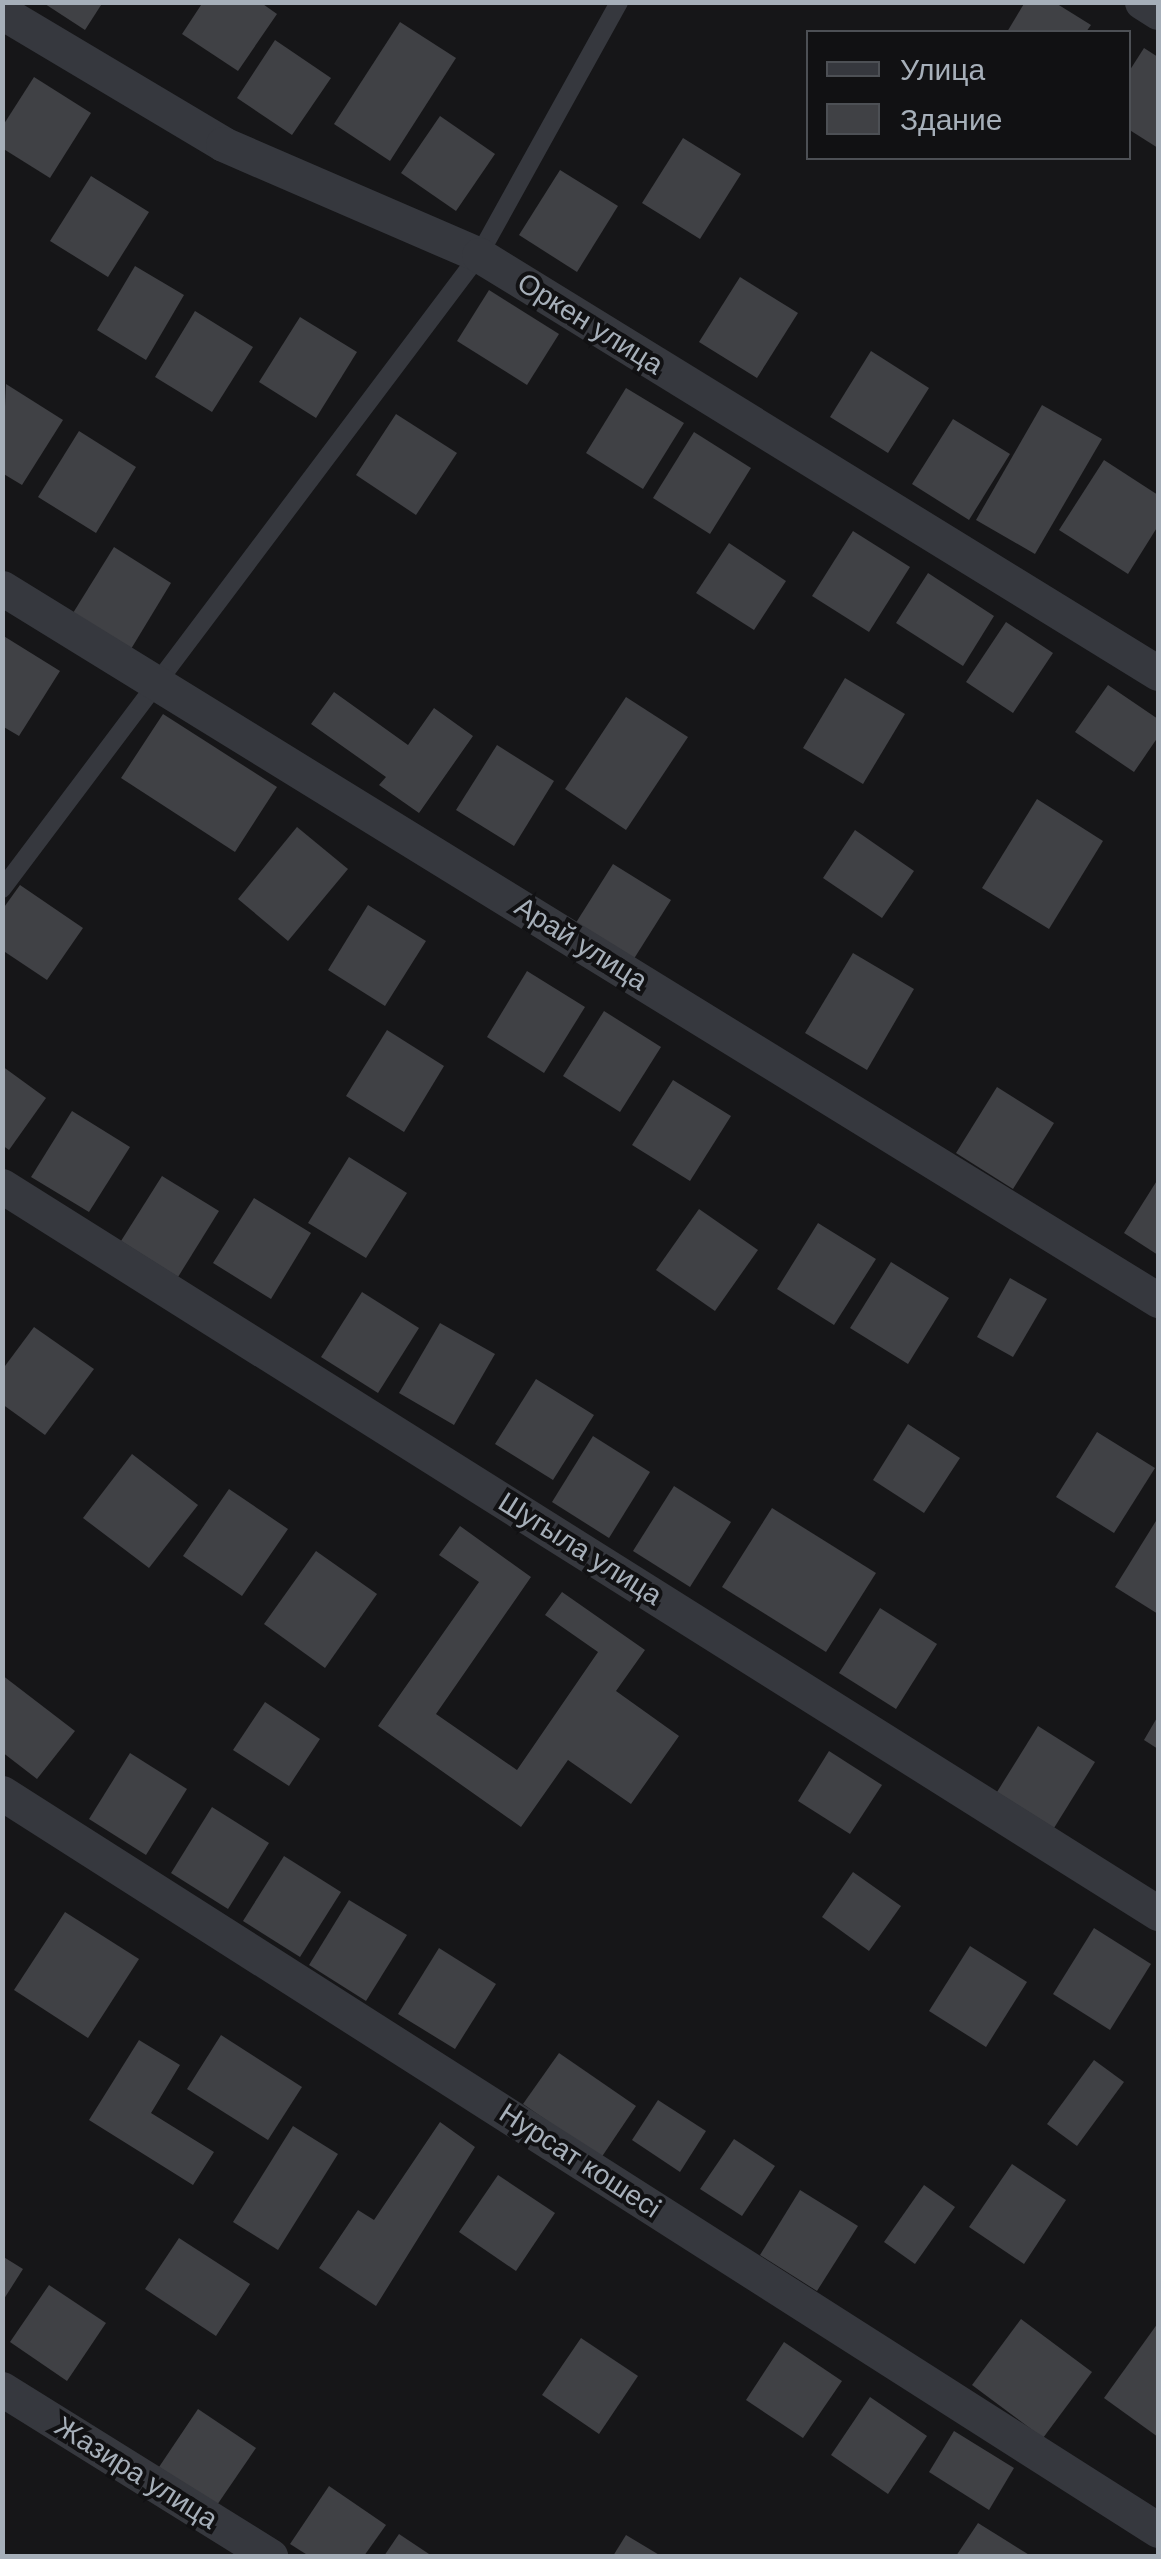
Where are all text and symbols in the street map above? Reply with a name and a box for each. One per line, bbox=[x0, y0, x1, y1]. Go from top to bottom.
legend bbox=[806, 30, 1131, 160]
text: Улица bbox=[900, 50, 985, 89]
text: Здание bbox=[900, 100, 1002, 139]
street label: Оркен улица bbox=[511, 266, 669, 382]
street label: Арай улица bbox=[509, 890, 653, 998]
street label: Шугыла улица bbox=[492, 1485, 668, 1613]
street label: Нурсат кошесi bbox=[493, 2096, 667, 2226]
street label: Жазира улица bbox=[48, 2410, 224, 2536]

